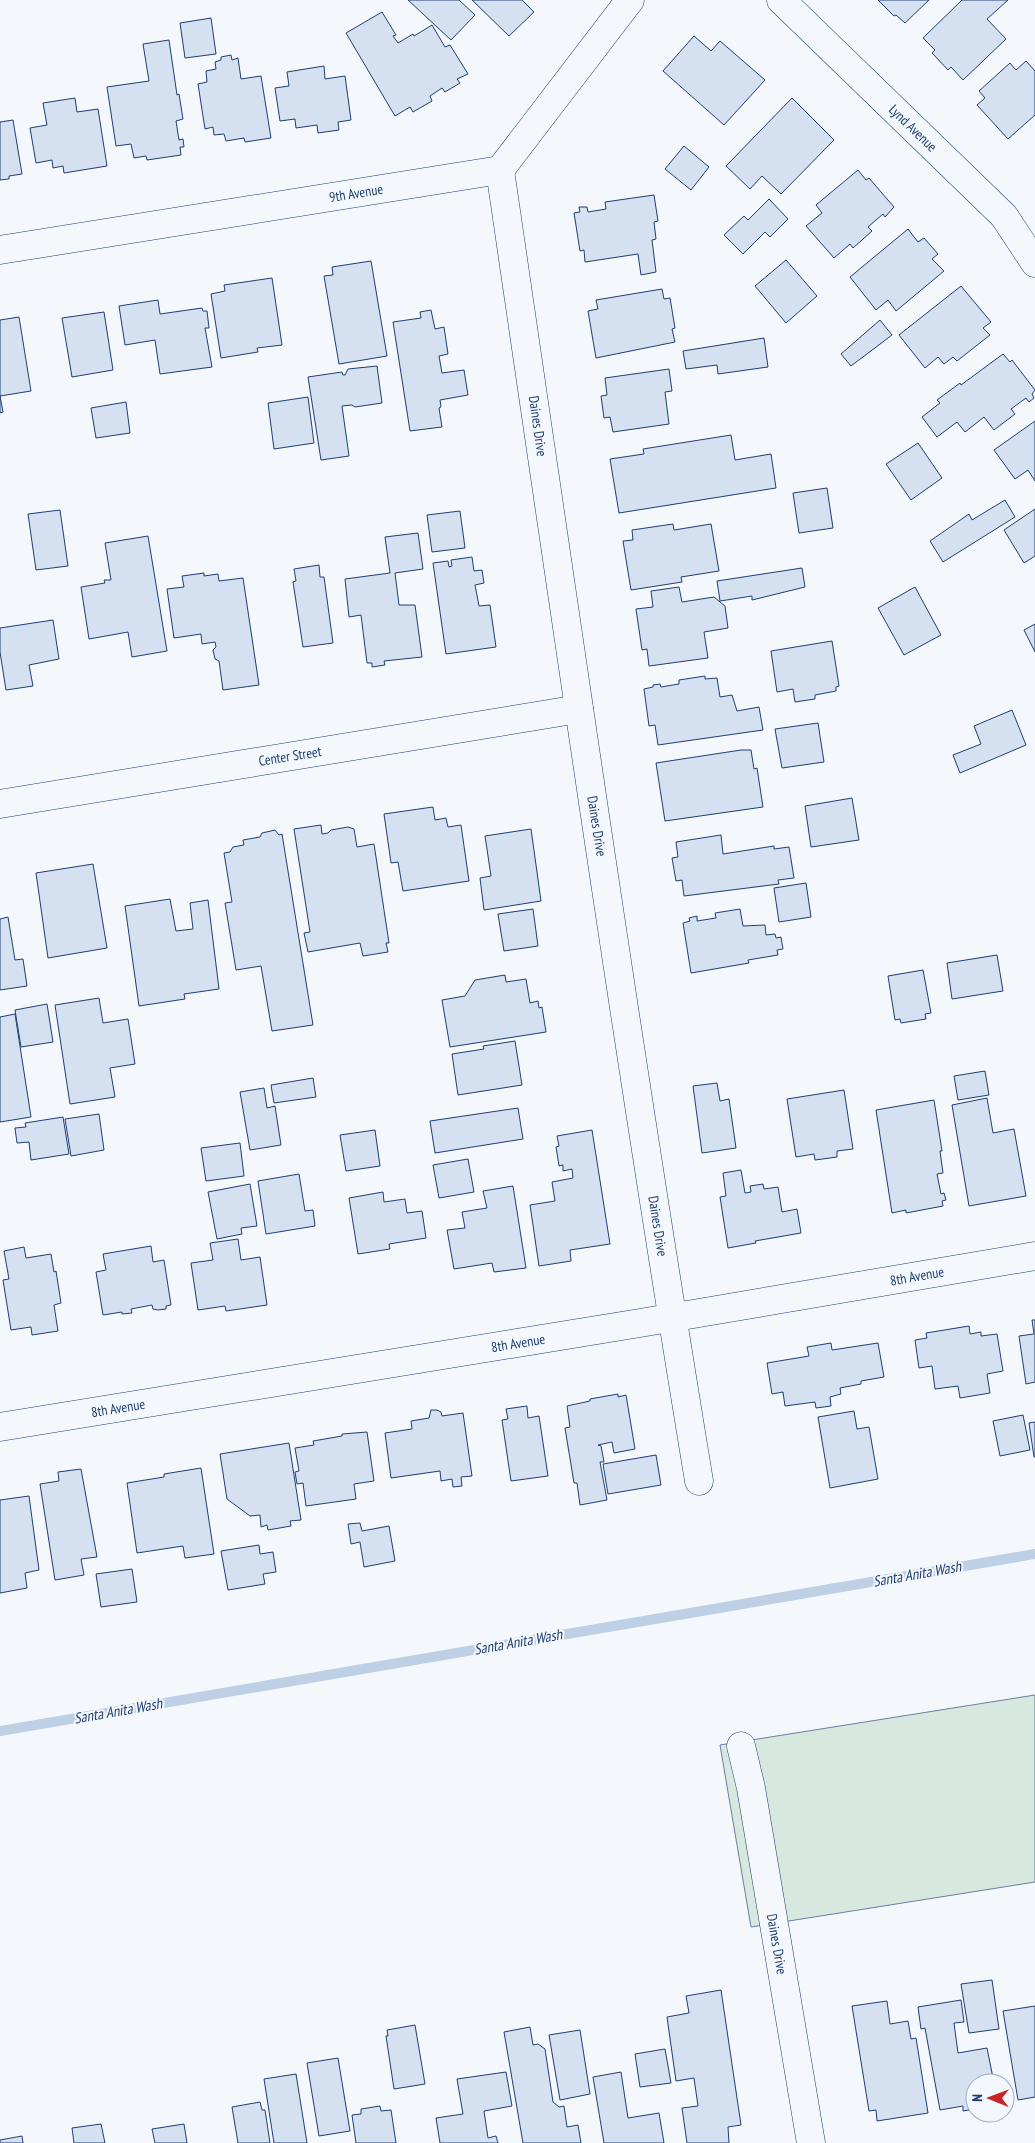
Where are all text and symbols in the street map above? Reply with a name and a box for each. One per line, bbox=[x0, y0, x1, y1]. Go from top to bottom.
street label: Lynd Avenue bbox=[885, 101, 941, 156]
street label: 9th Avenue bbox=[328, 180, 384, 206]
street label: Daines Drive bbox=[525, 395, 551, 458]
street label: Center Street bbox=[257, 742, 323, 770]
street label: Daines Drive bbox=[583, 794, 611, 858]
street label: Daines Drive bbox=[644, 1194, 672, 1258]
street label: 8th Avenue bbox=[889, 1262, 946, 1290]
street label: 8th Avenue bbox=[490, 1330, 546, 1356]
street label: 8th Avenue bbox=[90, 1395, 146, 1421]
water label: Santa Anita Wash bbox=[871, 1556, 964, 1591]
water label: Santa Anita Wash bbox=[472, 1624, 565, 1659]
water label: Santa Anita Wash bbox=[72, 1693, 165, 1728]
street label: Daines Drive bbox=[763, 1912, 791, 1976]
north arrow bbox=[965, 2073, 1015, 2123]
text: N bbox=[968, 2094, 986, 2102]

